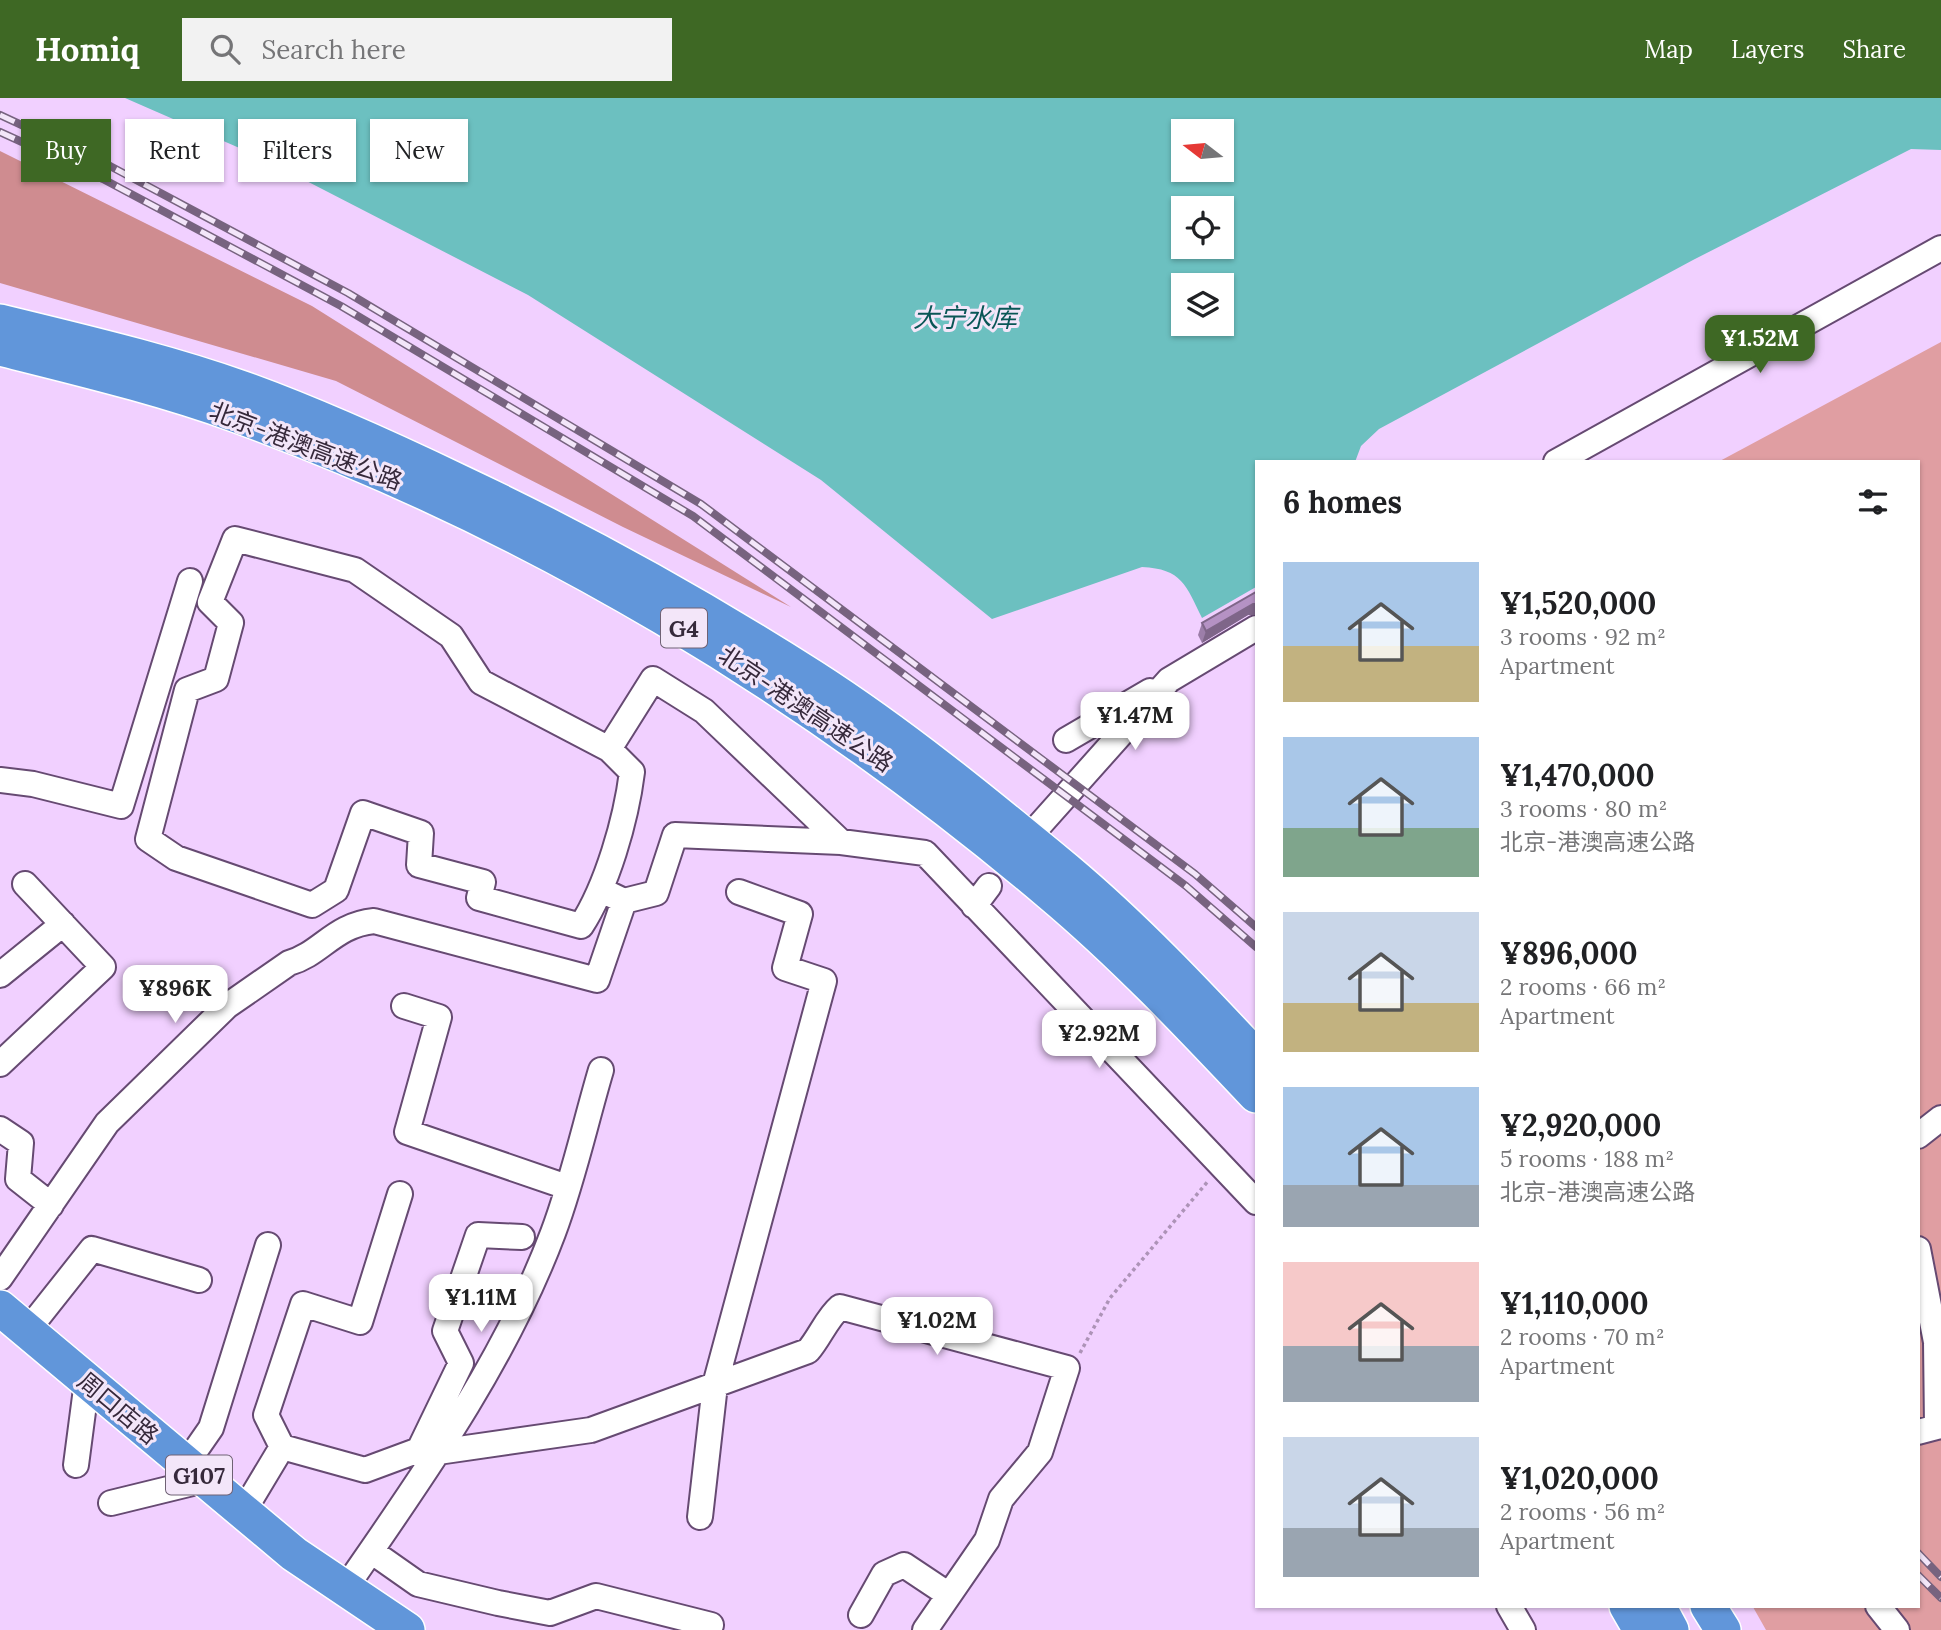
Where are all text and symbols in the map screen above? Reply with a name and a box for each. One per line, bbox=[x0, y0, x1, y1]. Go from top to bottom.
search box bbox=[182, 18, 672, 81]
text: Homiq bbox=[35, 28, 140, 70]
icon: search bbox=[206, 30, 244, 68]
text: Search here bbox=[262, 33, 406, 66]
text: Map bbox=[1644, 34, 1693, 65]
text: Layers bbox=[1731, 34, 1804, 65]
text: Share bbox=[1842, 34, 1906, 65]
chip: Buy bbox=[21, 119, 111, 182]
chip: Rent bbox=[125, 119, 224, 182]
chip: Filters bbox=[238, 119, 356, 182]
chip: New bbox=[370, 119, 468, 182]
north arrow bbox=[1171, 119, 1234, 182]
map controls bbox=[1171, 119, 1234, 336]
button: locate bbox=[1171, 196, 1234, 259]
button: layers bbox=[1171, 273, 1234, 336]
water label: 大宁水库 bbox=[913, 301, 1021, 334]
pin: ¥1.52M bbox=[1703, 316, 1817, 375]
text: ¥1.52M bbox=[1721, 323, 1799, 352]
street label: 北京-港澳高速公路 bbox=[205, 395, 407, 497]
text: 6 homes bbox=[1283, 483, 1402, 521]
icon: filters bbox=[1854, 483, 1892, 521]
text: ¥1,520,000 bbox=[1500, 584, 1656, 622]
icon: home bbox=[1339, 590, 1423, 674]
road number: G4 bbox=[661, 608, 707, 648]
text: 3 rooms · 92 m² bbox=[1500, 622, 1666, 651]
street label: 北京-港澳高速公路 bbox=[713, 639, 899, 779]
text: Apartment bbox=[1500, 651, 1615, 680]
pin: ¥1.47M bbox=[1078, 692, 1192, 752]
text: ¥1.47M bbox=[1096, 700, 1174, 729]
text: ¥1,470,000 bbox=[1500, 756, 1655, 794]
icon: home bbox=[1339, 765, 1423, 849]
text: 3 rooms · 80 m² bbox=[1500, 794, 1667, 823]
text: 北京-港澳高速公路 bbox=[1500, 827, 1695, 856]
text: ¥896,000 bbox=[1500, 934, 1638, 972]
icon: home bbox=[1339, 940, 1423, 1024]
pin: ¥896K bbox=[126, 965, 224, 1025]
text: 2 rooms · 66 m² bbox=[1500, 972, 1666, 1001]
text: ¥896K bbox=[139, 973, 211, 1002]
text: Apartment bbox=[1500, 1001, 1615, 1030]
pin: ¥2.92M bbox=[1042, 1010, 1156, 1070]
text: ¥2.92M bbox=[1058, 1018, 1140, 1047]
text: ¥2,920,000 bbox=[1500, 1106, 1661, 1144]
icon: home bbox=[1339, 1115, 1423, 1199]
text: 5 rooms · 188 m² bbox=[1500, 1144, 1674, 1173]
text: 北京-港澳高速公路 bbox=[1500, 1177, 1695, 1206]
pin: ¥1.11M bbox=[424, 1274, 538, 1334]
text: ¥1.11M bbox=[445, 1282, 517, 1311]
text: ¥1,110,000 bbox=[1500, 1284, 1649, 1322]
icon: home bbox=[1339, 1290, 1423, 1374]
pin: ¥1.02M bbox=[880, 1298, 994, 1357]
text: ¥1.02M bbox=[897, 1305, 977, 1334]
text: 2 rooms · 70 m² bbox=[1500, 1322, 1665, 1351]
text: Apartment bbox=[1500, 1351, 1615, 1380]
street label: 周口店路 bbox=[71, 1365, 165, 1451]
road number: G107 bbox=[166, 1456, 232, 1494]
text: ¥1,020,000 bbox=[1500, 1459, 1659, 1497]
icon: home bbox=[1339, 1465, 1423, 1549]
text: 2 rooms · 56 m² bbox=[1500, 1497, 1665, 1526]
text: Apartment bbox=[1500, 1526, 1615, 1555]

